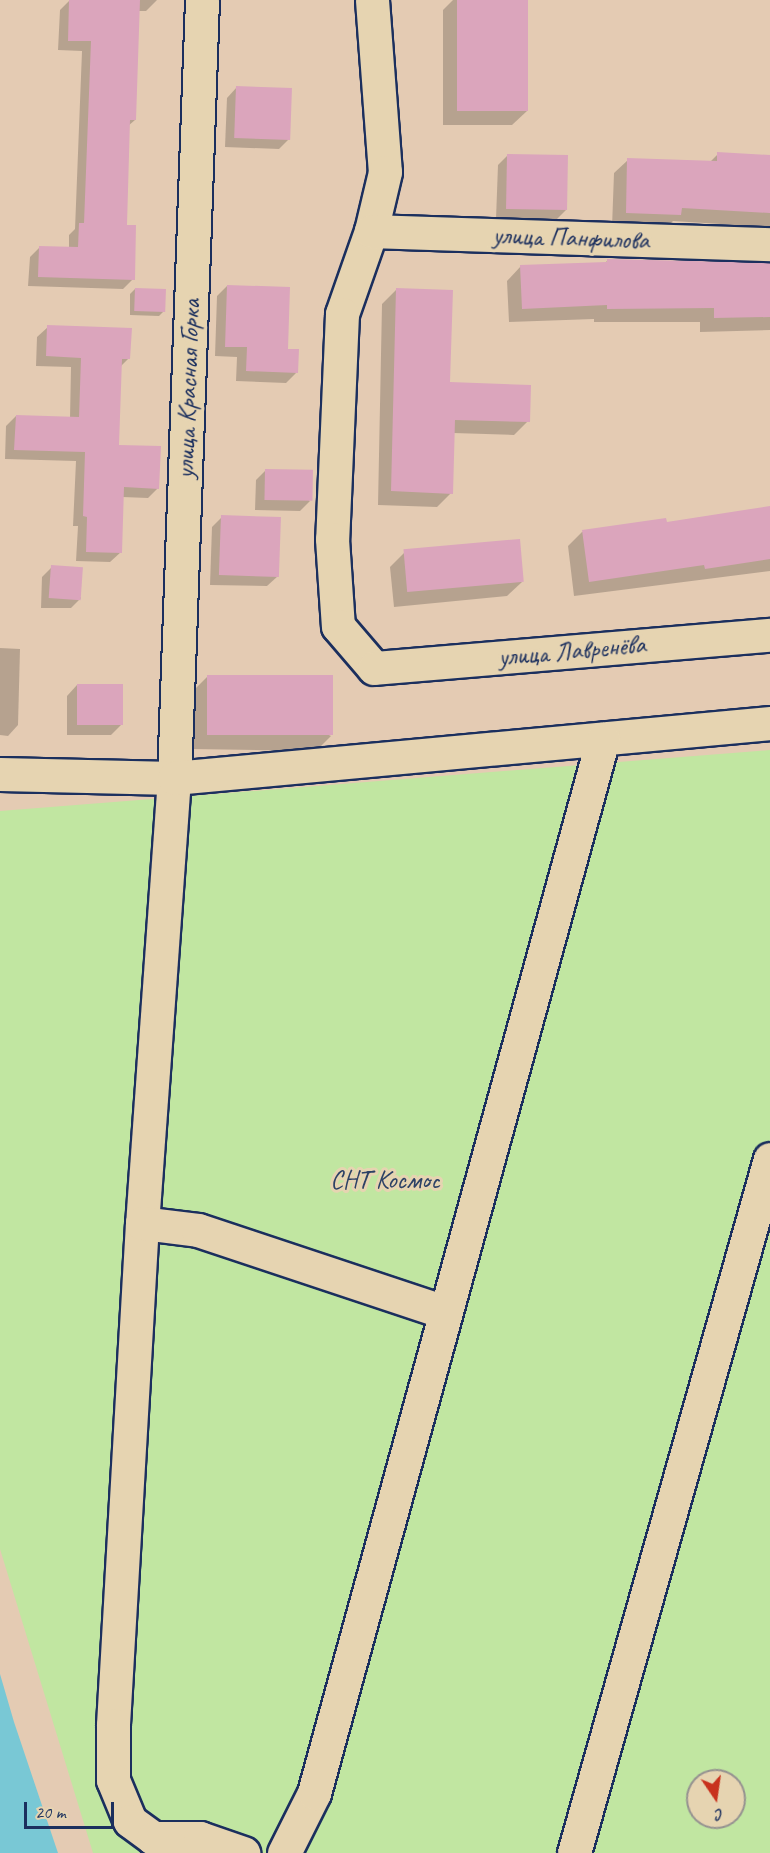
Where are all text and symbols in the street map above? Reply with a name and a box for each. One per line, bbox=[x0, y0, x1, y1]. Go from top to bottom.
street label: улица Панфилова bbox=[492, 220, 650, 256]
street label: улица Красная Горка bbox=[169, 299, 207, 479]
street label: улица Лавренёва bbox=[497, 629, 647, 673]
park label: СНТ Космос bbox=[330, 1164, 440, 1196]
north arrow bbox=[686, 1769, 746, 1829]
scale bar bbox=[27, 1790, 117, 1828]
text: 20 m bbox=[35, 1801, 66, 1823]
text: С bbox=[714, 1804, 726, 1825]

